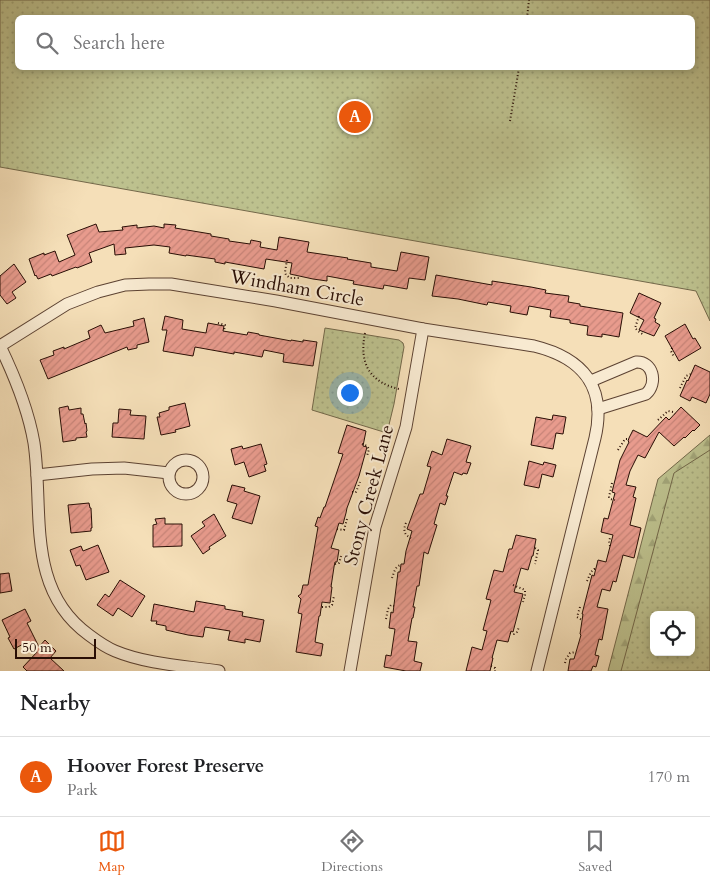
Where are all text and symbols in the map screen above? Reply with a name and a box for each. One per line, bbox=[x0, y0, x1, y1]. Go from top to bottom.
search box bbox=[15, 15, 695, 70]
icon: search bbox=[33, 29, 61, 57]
text: Search here bbox=[73, 30, 165, 56]
pin: A bbox=[339, 98, 371, 136]
street label: Windham Circle bbox=[227, 263, 366, 313]
your location bbox=[337, 380, 363, 406]
street label: Stony Creek Lane bbox=[338, 422, 400, 568]
map controls bbox=[650, 611, 695, 656]
button: locate bbox=[650, 611, 695, 656]
scale bar bbox=[15, 636, 96, 659]
text: 50 m bbox=[22, 638, 52, 657]
text: Nearby bbox=[20, 689, 91, 718]
text: Hoover Forest Preserve bbox=[67, 753, 264, 779]
text: A bbox=[30, 766, 42, 788]
text: 170 m bbox=[648, 766, 690, 788]
text: Park bbox=[67, 779, 98, 801]
tab: Map bbox=[98, 827, 126, 876]
tab: Directions bbox=[321, 827, 383, 876]
tab: Saved bbox=[578, 827, 612, 876]

